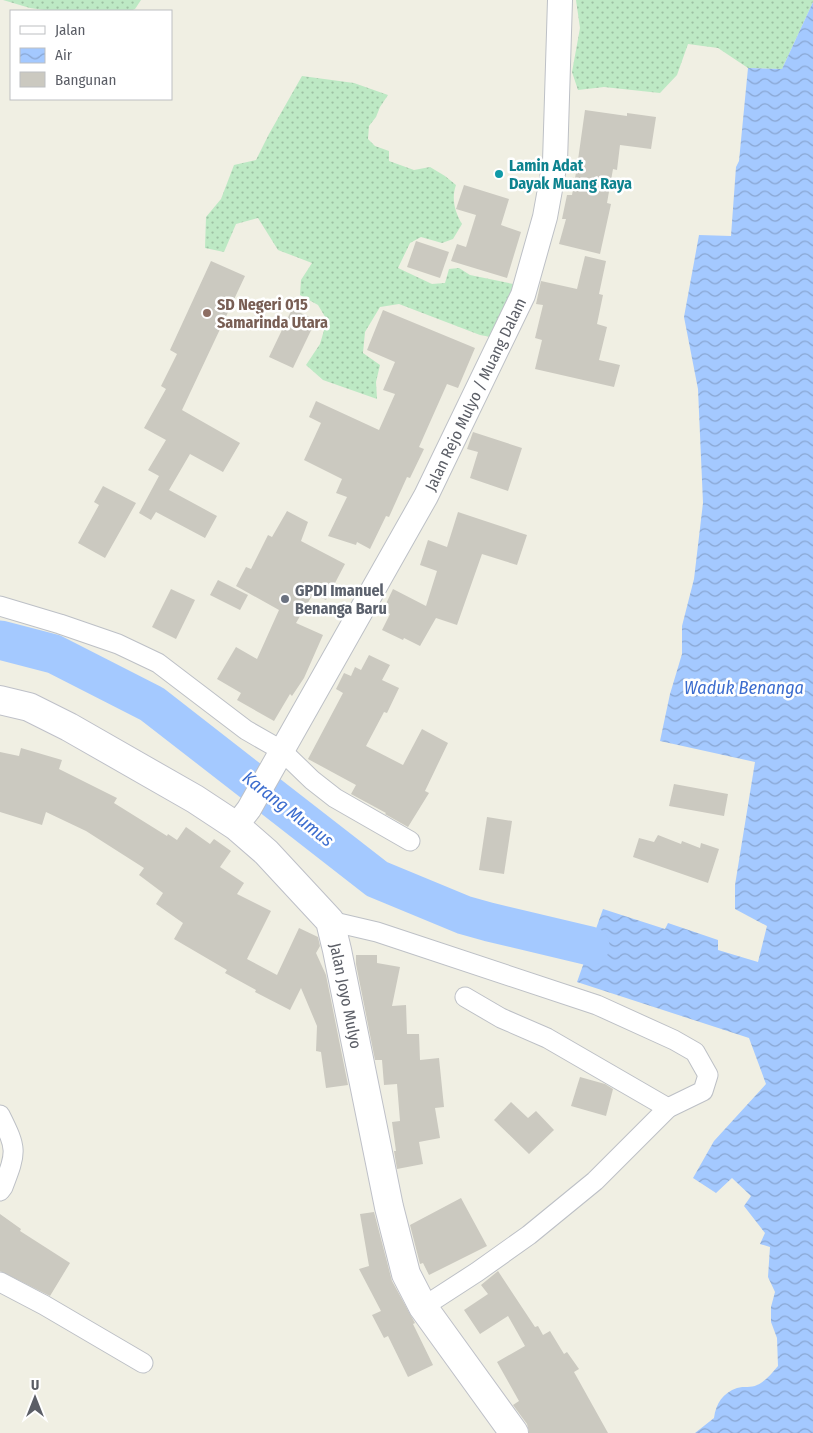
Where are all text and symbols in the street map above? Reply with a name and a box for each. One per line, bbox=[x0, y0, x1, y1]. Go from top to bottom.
legend bbox=[10, 10, 172, 100]
text: Jalan bbox=[55, 21, 85, 39]
text: Air bbox=[55, 46, 73, 64]
text: Bangunan bbox=[55, 71, 116, 89]
place label: Lamin Adat Dayak Muang Raya bbox=[509, 156, 632, 193]
marker: Lamin Adat Dayak Muang Raya bbox=[493, 168, 505, 180]
place label: SD Negeri 015 Samarinda Utara bbox=[217, 295, 328, 332]
street label: Jalan Rejo Mulyo / Muang Dalam bbox=[421, 295, 530, 494]
marker: SD Negeri 015 Samarinda Utara bbox=[201, 307, 213, 319]
place label: GPDI Imanuel Benanga Baru bbox=[295, 581, 387, 618]
marker: GPDI Imanuel Benanga Baru bbox=[279, 593, 291, 605]
water label: Waduk Benanga bbox=[684, 677, 804, 699]
water label: Karang Mumus bbox=[238, 767, 338, 852]
street label: Jalan Joyo Mulyo bbox=[326, 941, 366, 1050]
north arrow bbox=[10, 1373, 60, 1423]
text: U bbox=[31, 1377, 39, 1394]

